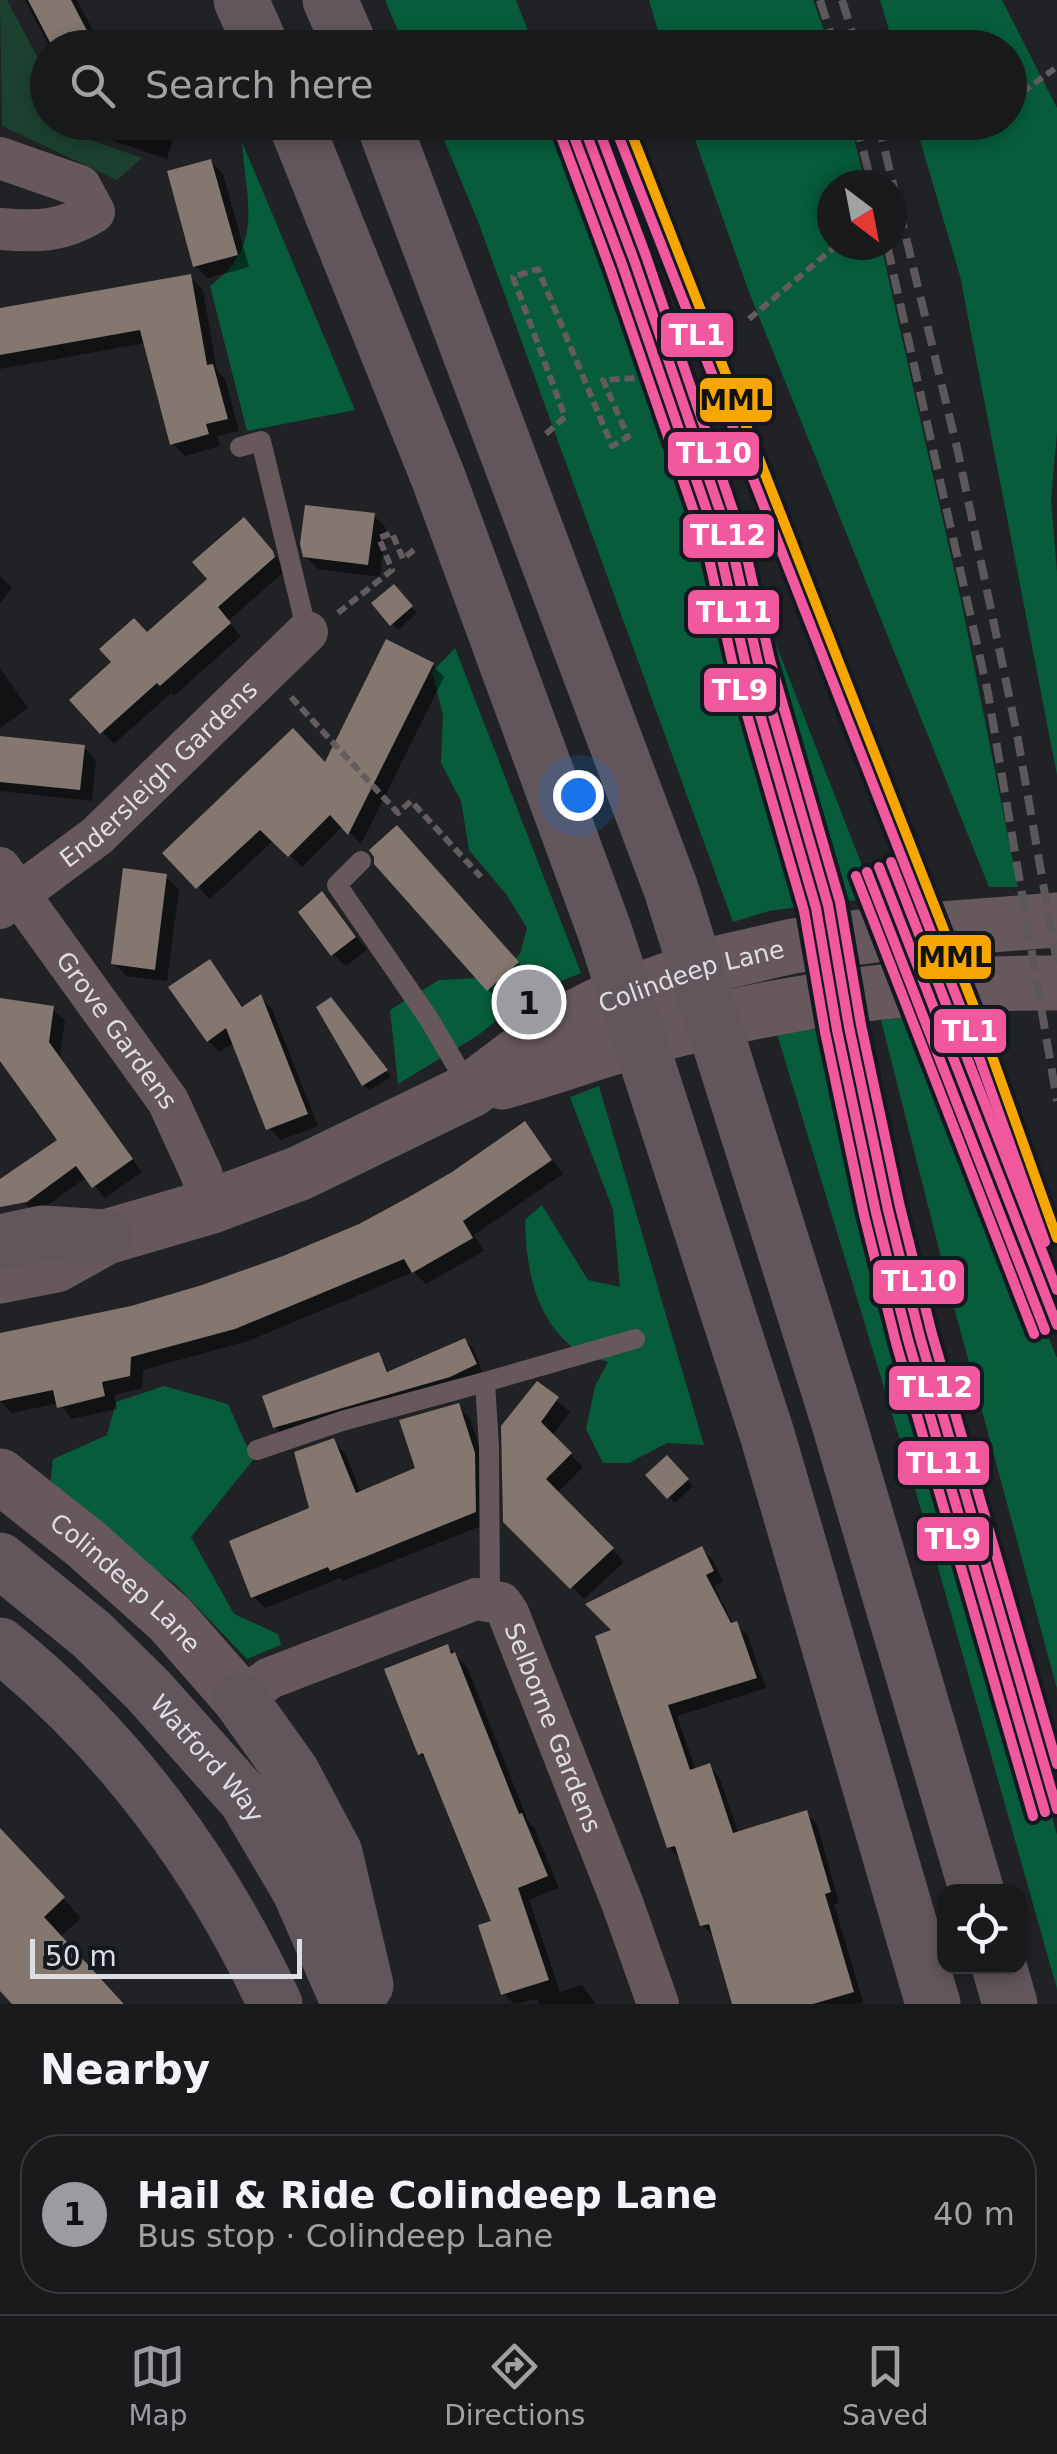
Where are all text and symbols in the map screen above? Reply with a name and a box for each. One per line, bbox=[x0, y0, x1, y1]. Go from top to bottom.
search box bbox=[30, 30, 1027, 140]
icon: search bbox=[65, 58, 120, 113]
text: Search here bbox=[145, 63, 373, 107]
north arrow bbox=[817, 170, 907, 260]
line badge: TL1 bbox=[659, 311, 735, 359]
text: TL1 bbox=[669, 319, 725, 352]
line badge: MML bbox=[698, 376, 774, 424]
text: MML bbox=[699, 384, 773, 417]
line badge: TL10 bbox=[666, 430, 761, 478]
text: TL10 bbox=[676, 437, 752, 470]
line badge: TL12 bbox=[681, 512, 776, 560]
text: TL12 bbox=[690, 519, 766, 552]
line badge: TL11 bbox=[686, 588, 781, 636]
text: TL11 bbox=[696, 596, 772, 629]
line badge: TL9 bbox=[702, 666, 778, 714]
text: TL9 bbox=[712, 674, 768, 707]
street label: Endersleigh Gardens bbox=[54, 675, 263, 874]
your location bbox=[553, 770, 604, 821]
line badge: MML bbox=[916, 933, 993, 981]
street label: Colindeep Lane bbox=[594, 934, 787, 1019]
text: MML bbox=[918, 941, 992, 974]
street label: Grove Gardens bbox=[50, 946, 183, 1115]
pin: 1 bbox=[496, 964, 562, 1040]
line badge: TL1 bbox=[932, 1007, 1008, 1055]
text: TL1 bbox=[942, 1015, 998, 1048]
line badge: TL10 bbox=[871, 1258, 966, 1306]
text: TL10 bbox=[881, 1265, 957, 1298]
line badge: TL12 bbox=[887, 1364, 982, 1412]
text: TL12 bbox=[897, 1371, 973, 1404]
line badge: TL11 bbox=[896, 1439, 991, 1487]
text: TL11 bbox=[906, 1447, 982, 1480]
street label: Colindeep Lane bbox=[44, 1507, 207, 1659]
line badge: TL9 bbox=[915, 1515, 991, 1563]
text: TL9 bbox=[925, 1523, 981, 1556]
street label: Selborne Gardens bbox=[498, 1619, 607, 1837]
street label: Watford Way bbox=[144, 1689, 270, 1828]
map controls bbox=[937, 1884, 1027, 1974]
button: locate bbox=[937, 1884, 1027, 1974]
scale bar bbox=[30, 1934, 302, 1978]
text: 50 m bbox=[45, 1940, 117, 1973]
text: Nearby bbox=[40, 2045, 210, 2094]
text: Hail & Ride Colindeep Lane bbox=[137, 2173, 718, 2217]
text: 1 bbox=[63, 2195, 86, 2233]
text: 40 m bbox=[933, 2195, 1015, 2233]
text: Bus stop · Colindeep Lane bbox=[137, 2217, 553, 2255]
tab: Map bbox=[128, 2339, 187, 2432]
tab: Directions bbox=[444, 2339, 585, 2432]
tab: Saved bbox=[842, 2339, 929, 2432]

